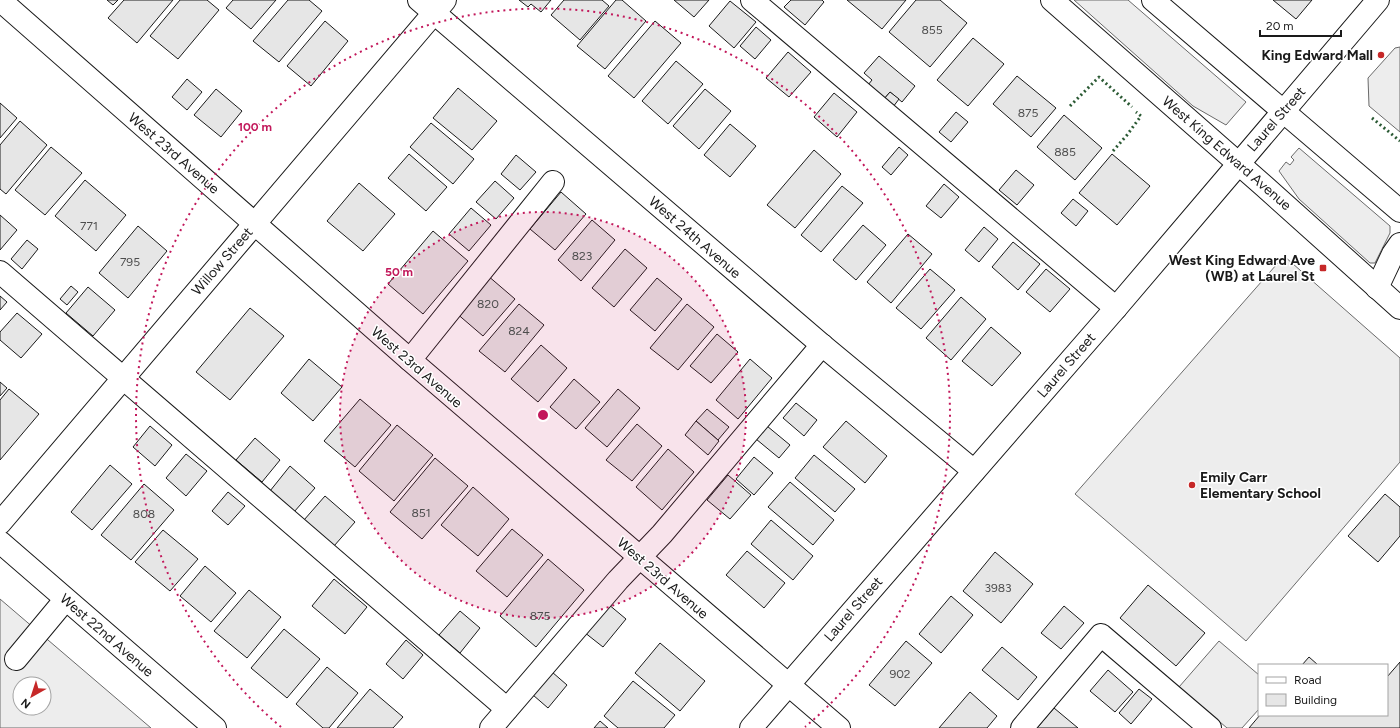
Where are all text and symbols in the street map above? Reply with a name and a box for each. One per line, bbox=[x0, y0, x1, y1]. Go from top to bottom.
scale bar bbox=[1260, 12, 1341, 38]
text: 20 m bbox=[1266, 19, 1294, 33]
house number: 855 bbox=[921, 23, 943, 37]
place label: King Edward Mall bbox=[1261, 47, 1373, 64]
marker: King Edward Mall bbox=[1376, 50, 1386, 60]
street label: Laurel Street bbox=[1244, 83, 1309, 155]
street label: West King Edward Avenue bbox=[1159, 93, 1295, 214]
house number: 875 bbox=[1018, 106, 1038, 120]
street label: West 23rd Avenue bbox=[125, 109, 223, 198]
text: 100 m bbox=[238, 120, 272, 134]
house number: 885 bbox=[1054, 145, 1076, 159]
street label: West 24th Avenue bbox=[645, 193, 744, 282]
house number: 771 bbox=[80, 219, 98, 233]
street label: Willow Street bbox=[188, 224, 256, 299]
house number: 823 bbox=[572, 249, 592, 263]
place label: West King Edward Ave (WB) at Laurel St bbox=[1169, 252, 1315, 285]
house number: 795 bbox=[120, 255, 140, 269]
marker: West King Edward Ave (WB) at Laurel St bbox=[1318, 263, 1328, 273]
text: 50 m bbox=[385, 265, 413, 279]
house number: 820 bbox=[477, 297, 499, 311]
street label: West 23rd Avenue bbox=[368, 323, 466, 412]
house number: 824 bbox=[508, 324, 530, 338]
street label: Laurel Street bbox=[1034, 329, 1099, 401]
centre of rings bbox=[536, 408, 550, 422]
place label: Emily Carr Elementary School bbox=[1200, 469, 1321, 502]
marker: Emily Carr Elementary School bbox=[1187, 480, 1197, 490]
house number: 851 bbox=[411, 506, 431, 520]
house number: 808 bbox=[133, 507, 155, 521]
street label: West 23rd Avenue bbox=[614, 534, 712, 623]
street label: Laurel Street bbox=[821, 573, 886, 645]
house number: 3983 bbox=[984, 581, 1012, 595]
street label: West 22nd Avenue bbox=[56, 590, 157, 681]
house number: 875 bbox=[530, 609, 550, 623]
legend bbox=[1258, 664, 1388, 716]
house number: 902 bbox=[889, 667, 911, 681]
text: Road bbox=[1294, 673, 1322, 687]
north arrow bbox=[12, 676, 52, 716]
text: Building bbox=[1294, 693, 1337, 707]
text: N bbox=[19, 696, 33, 711]

